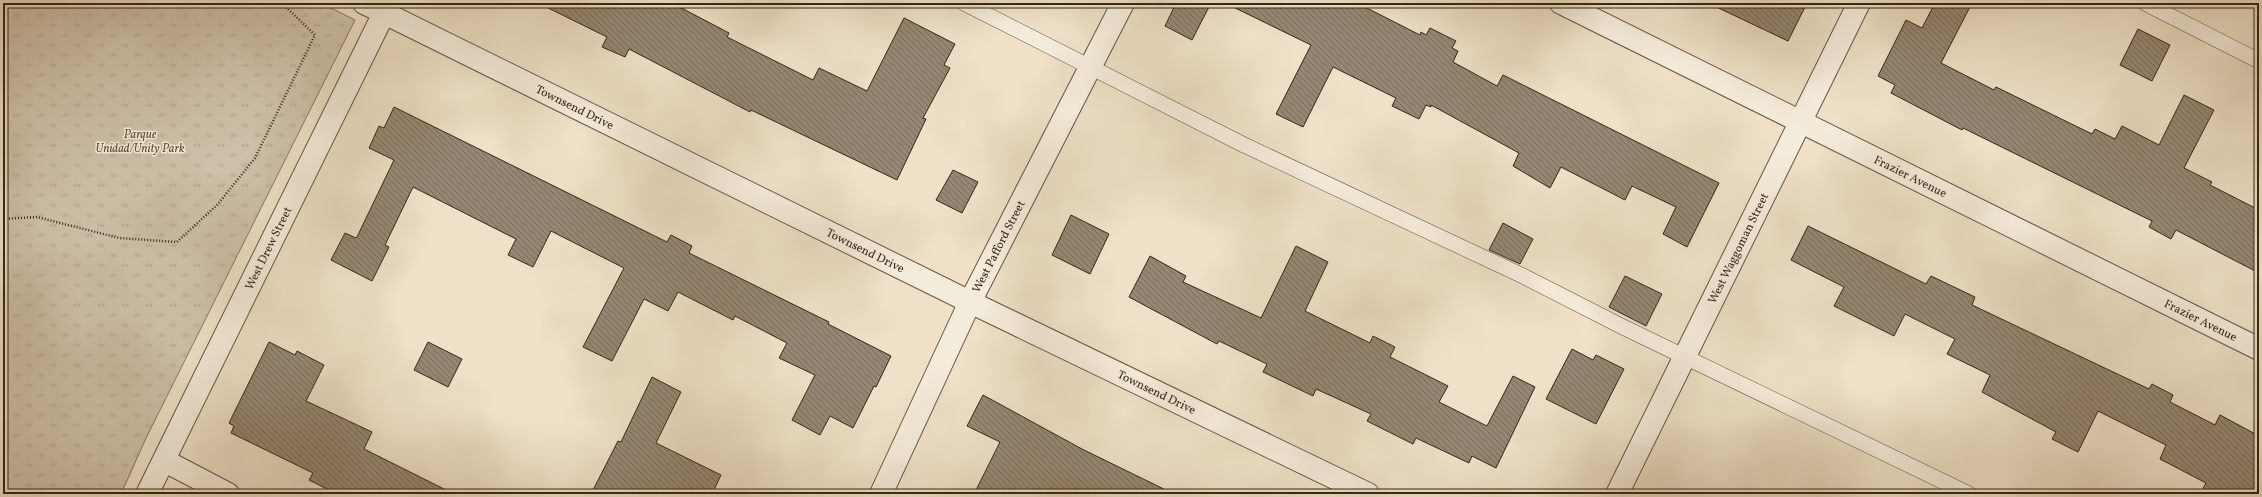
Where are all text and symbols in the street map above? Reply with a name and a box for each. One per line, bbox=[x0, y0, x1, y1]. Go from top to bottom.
street label: Townsend Drive bbox=[532, 82, 616, 134]
park label: Parque Unidad/Unity Park bbox=[96, 127, 185, 157]
street label: Frazier Avenue bbox=[1871, 152, 1949, 202]
street label: West Waggoman Street bbox=[1705, 191, 1773, 307]
street label: West Pafford Street bbox=[969, 198, 1030, 296]
street label: West Drew Street bbox=[242, 204, 296, 293]
street label: Townsend Drive bbox=[823, 225, 907, 277]
street label: Frazier Avenue bbox=[2161, 296, 2240, 346]
street label: Townsend Drive bbox=[1114, 367, 1198, 419]

